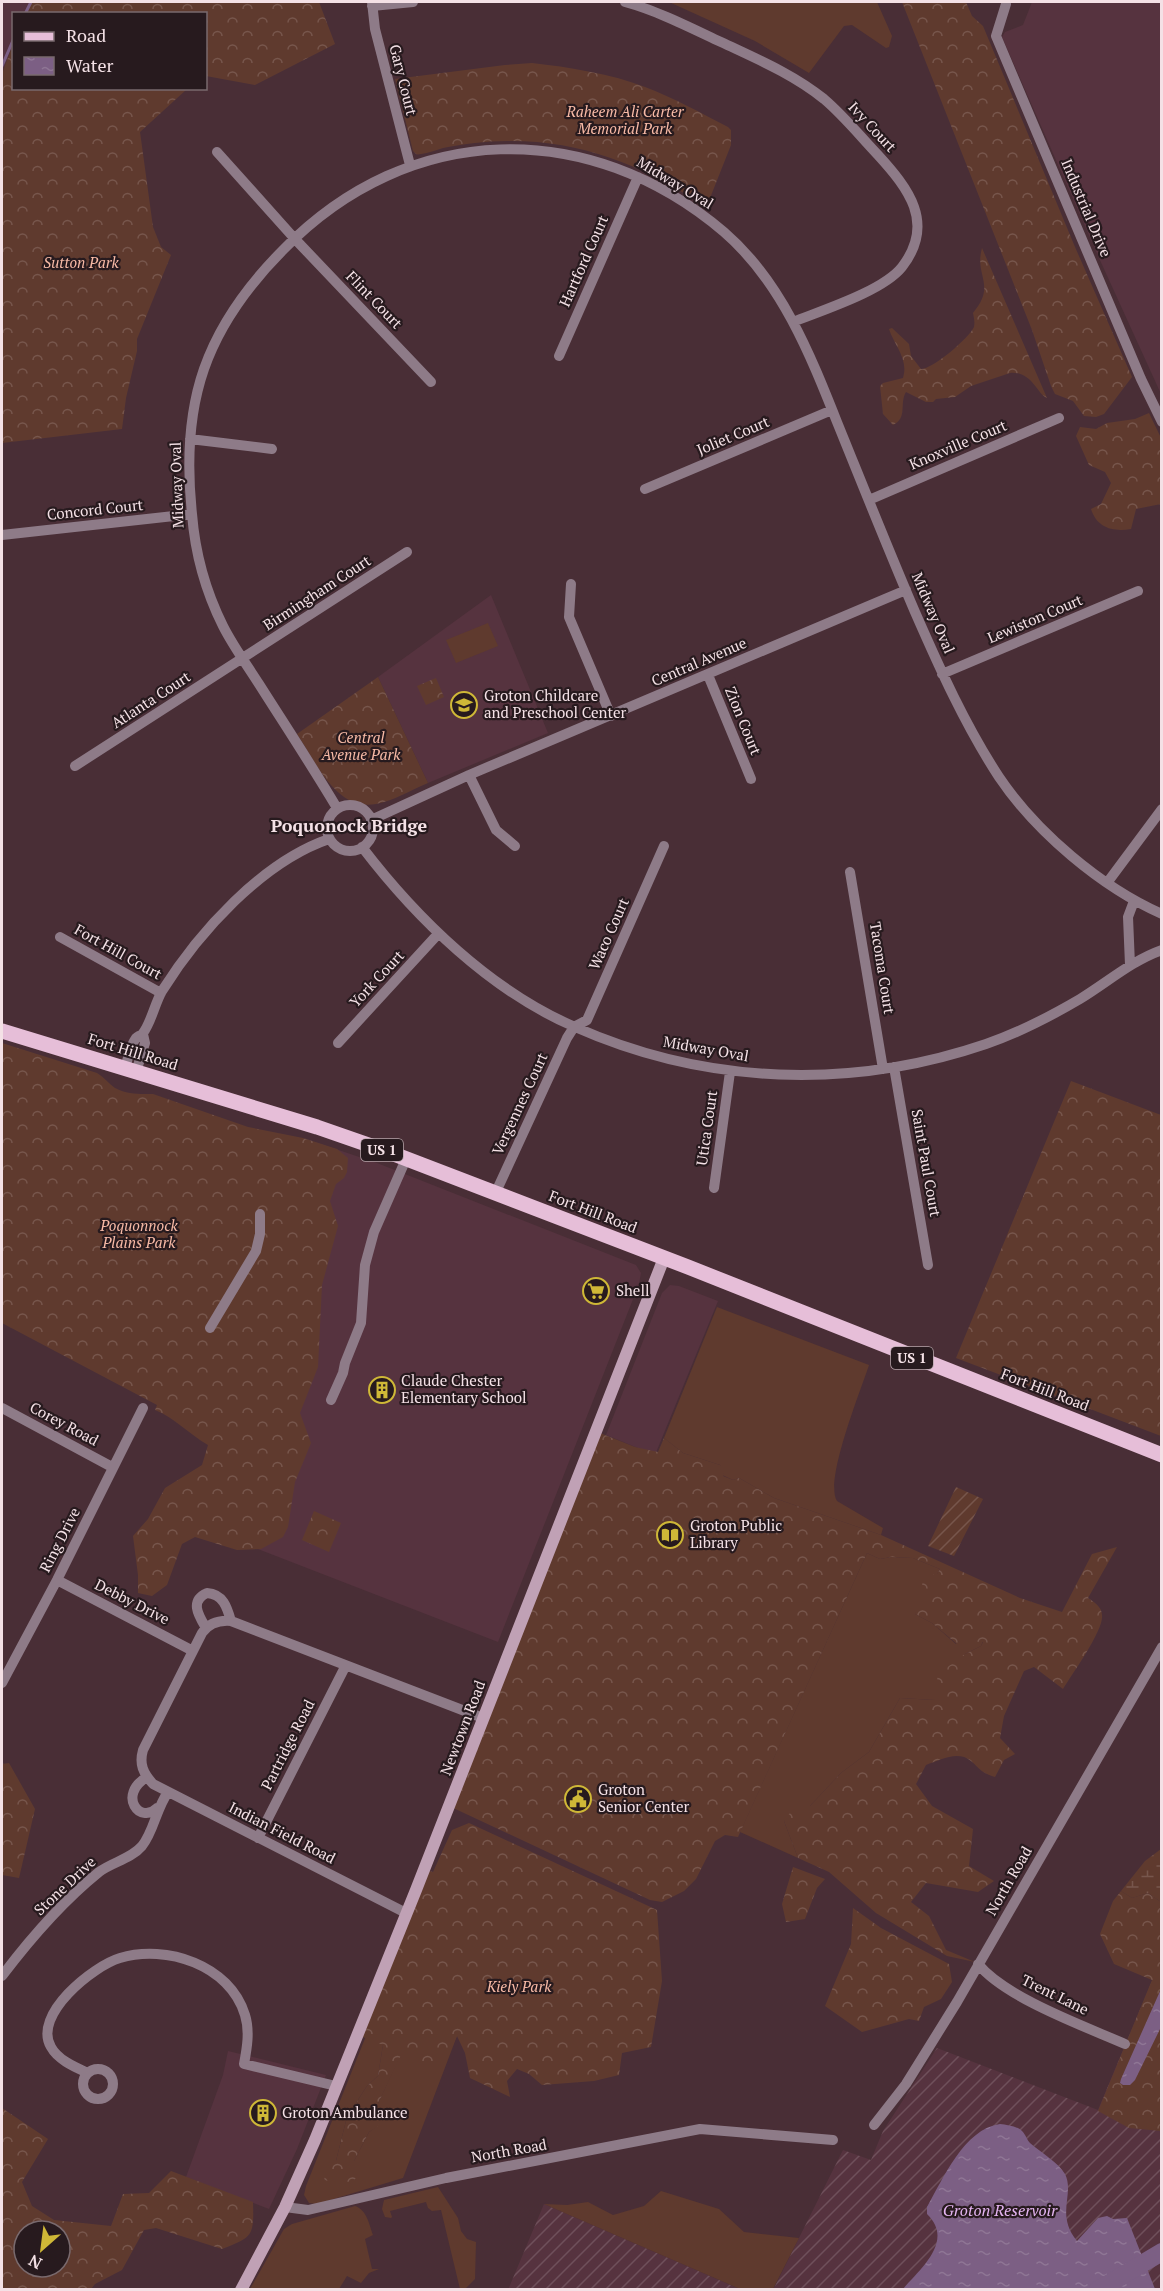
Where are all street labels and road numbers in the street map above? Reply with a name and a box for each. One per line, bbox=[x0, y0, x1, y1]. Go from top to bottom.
street label: Gary Court bbox=[385, 42, 423, 118]
street label: Ivy Court bbox=[844, 97, 902, 156]
street label: Midway Oval bbox=[633, 151, 718, 213]
street label: Industrial Drive bbox=[1057, 155, 1117, 260]
street label: Hartford Court bbox=[554, 211, 612, 310]
street label: Flint Court bbox=[342, 266, 408, 333]
street label: Joliet Court bbox=[693, 411, 772, 459]
street label: Knoxville Court bbox=[906, 414, 1010, 474]
street label: Midway Oval bbox=[164, 442, 188, 529]
street label: Concord Court bbox=[46, 494, 144, 524]
street label: Birmingham Court bbox=[259, 550, 374, 634]
street label: Midway Oval bbox=[908, 569, 960, 656]
street label: Lewiston Court bbox=[984, 589, 1086, 647]
street label: Central Avenue bbox=[648, 632, 749, 690]
street label: Atlanta Court bbox=[107, 666, 194, 732]
street label: Zion Court bbox=[721, 683, 767, 758]
street label: Waco Court bbox=[583, 894, 633, 973]
street label: Fort Hill Court bbox=[71, 919, 166, 984]
street label: Tacoma Court bbox=[866, 920, 900, 1016]
street label: York Court bbox=[345, 945, 408, 1011]
street label: Fort Hill Road bbox=[86, 1028, 181, 1074]
street label: Midway Oval bbox=[662, 1031, 750, 1065]
street label: Vergennes Court bbox=[487, 1049, 552, 1158]
street label: Utica Court bbox=[691, 1088, 721, 1167]
street label: Saint Paul Court bbox=[908, 1107, 946, 1219]
road number: US 1 bbox=[361, 1139, 403, 1161]
street label: Fort Hill Road bbox=[546, 1185, 640, 1237]
road number: US 1 bbox=[891, 1347, 933, 1369]
street label: Fort Hill Road bbox=[998, 1363, 1092, 1415]
street label: Corey Road bbox=[27, 1397, 102, 1450]
street label: Ring Drive bbox=[34, 1504, 84, 1575]
street label: Debby Drive bbox=[92, 1574, 173, 1628]
street label: Newtown Road bbox=[435, 1677, 489, 1778]
street label: Partridge Road bbox=[256, 1696, 318, 1793]
street label: Indian Field Road bbox=[226, 1797, 339, 1868]
street label: North Road bbox=[980, 1842, 1036, 1919]
street label: Stone Drive bbox=[29, 1851, 100, 1919]
street label: Trent Lane bbox=[1018, 1969, 1092, 2019]
street label: North Road bbox=[469, 2134, 548, 2167]

